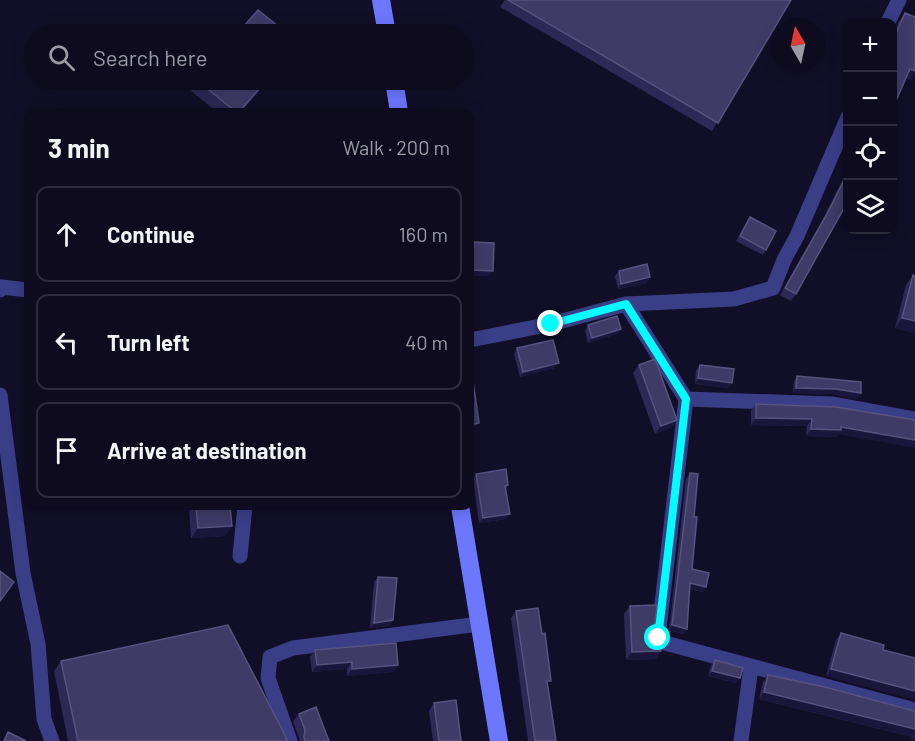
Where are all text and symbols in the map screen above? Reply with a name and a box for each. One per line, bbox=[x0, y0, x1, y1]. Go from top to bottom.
north arrow bbox=[771, 18, 825, 72]
map controls bbox=[843, 18, 897, 234]
button: + bbox=[843, 18, 897, 72]
search box bbox=[24, 24, 474, 90]
icon: search bbox=[45, 41, 78, 74]
text: Search here bbox=[93, 44, 207, 70]
button: − bbox=[843, 72, 897, 126]
button: locate bbox=[843, 126, 897, 180]
text: 3 min bbox=[48, 132, 110, 163]
text: Walk · 200 m bbox=[342, 135, 450, 159]
button: layers bbox=[843, 180, 897, 234]
icon: ahead bbox=[50, 218, 83, 251]
text: Continue bbox=[107, 221, 195, 247]
text: 160 m bbox=[399, 222, 448, 246]
route end bbox=[537, 310, 563, 336]
icon: left bbox=[50, 326, 83, 359]
text: Turn left bbox=[107, 329, 190, 355]
text: 40 m bbox=[405, 330, 448, 354]
icon: arrive bbox=[50, 434, 83, 467]
text: Arrive at destination bbox=[107, 437, 306, 463]
route start bbox=[644, 624, 670, 650]

